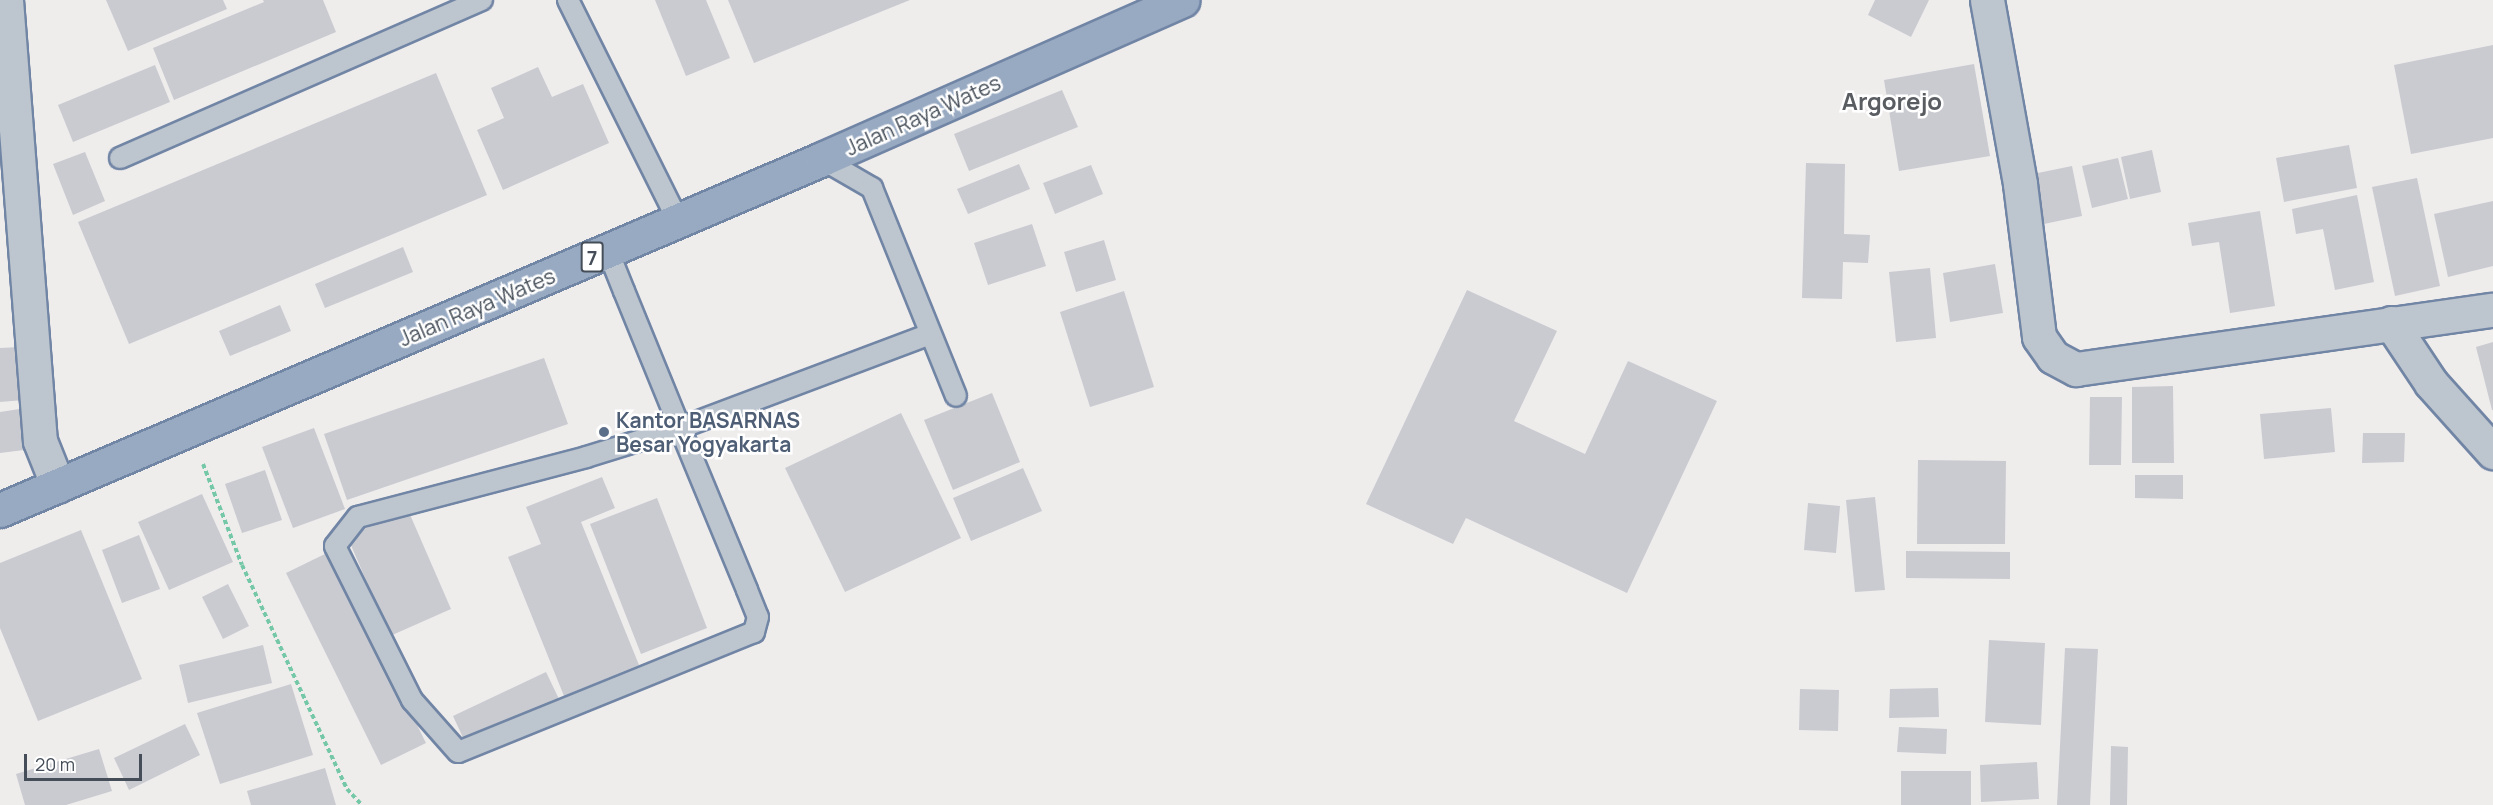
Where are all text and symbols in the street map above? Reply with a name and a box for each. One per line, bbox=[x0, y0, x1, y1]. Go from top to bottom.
street label: Jalan Raya Wates bbox=[842, 70, 1004, 160]
district label: Argorejo bbox=[1842, 87, 1942, 115]
road number: 7 bbox=[580, 240, 604, 274]
street label: Jalan Raya Wates bbox=[395, 263, 559, 351]
place label: Kantor BASARNAS Besar Yogyakarta bbox=[616, 407, 800, 457]
marker: Kantor BASARNAS Besar Yogyakarta bbox=[597, 425, 611, 439]
scale bar bbox=[27, 742, 146, 780]
text: 20 m bbox=[35, 752, 75, 776]

